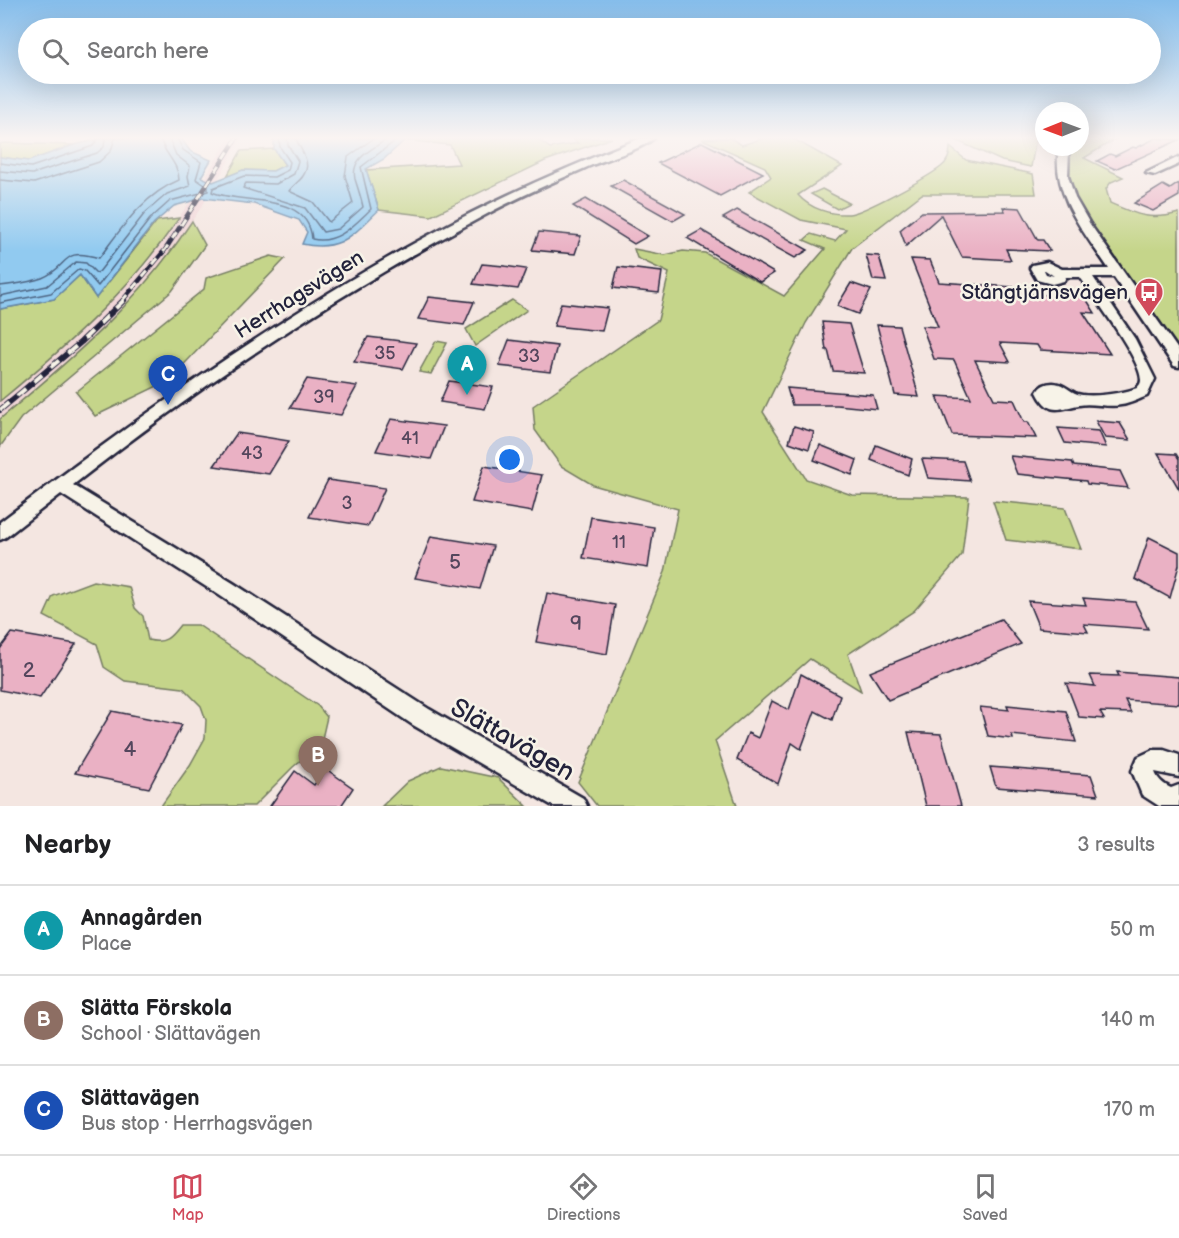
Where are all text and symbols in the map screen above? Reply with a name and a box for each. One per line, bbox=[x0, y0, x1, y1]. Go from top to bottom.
search box bbox=[18, 18, 1161, 84]
icon: search bbox=[39, 35, 72, 68]
text: Search here bbox=[87, 38, 209, 65]
north arrow bbox=[1035, 102, 1089, 156]
street label: Herrhagsvägen bbox=[230, 245, 368, 344]
bus stop icon: Stångtjärnsvägen bbox=[1133, 276, 1165, 318]
place label: Stångtjärnsvägen bbox=[961, 280, 1128, 305]
house number: 35 bbox=[374, 343, 396, 364]
pin: A bbox=[448, 346, 486, 395]
house number: 33 bbox=[518, 346, 540, 367]
pin: C bbox=[148, 356, 188, 405]
house number: 39 bbox=[313, 387, 335, 408]
house number: 41 bbox=[401, 428, 419, 449]
house number: 43 bbox=[241, 443, 263, 464]
your location bbox=[495, 445, 524, 474]
house number: 3 bbox=[341, 493, 353, 514]
house number: 11 bbox=[612, 532, 626, 553]
house number: 5 bbox=[449, 550, 461, 575]
house number: 9 bbox=[570, 611, 582, 636]
house number: 2 bbox=[23, 658, 36, 683]
street label: Slättavägen bbox=[445, 692, 580, 788]
pin: B bbox=[298, 736, 338, 786]
house number: 4 bbox=[124, 737, 137, 762]
text: Nearby bbox=[24, 830, 111, 861]
text: 3 results bbox=[1077, 833, 1155, 857]
text: Annagården bbox=[81, 905, 202, 932]
text: A bbox=[37, 918, 50, 942]
text: 50 m bbox=[1110, 918, 1155, 942]
text: Place bbox=[81, 932, 132, 956]
text: Slätta Förskola bbox=[81, 995, 232, 1022]
text: B bbox=[36, 1008, 51, 1032]
text: 140 m bbox=[1101, 1008, 1155, 1032]
text: School · Slättavägen bbox=[81, 1022, 261, 1046]
text: Slättavägen bbox=[81, 1085, 200, 1112]
text: C bbox=[36, 1098, 51, 1122]
text: 170 m bbox=[1104, 1098, 1155, 1122]
text: Bus stop · Herrhagsvägen bbox=[81, 1112, 313, 1136]
tab: Map bbox=[171, 1170, 204, 1225]
tab: Directions bbox=[547, 1170, 620, 1225]
tab: Saved bbox=[963, 1170, 1008, 1225]

